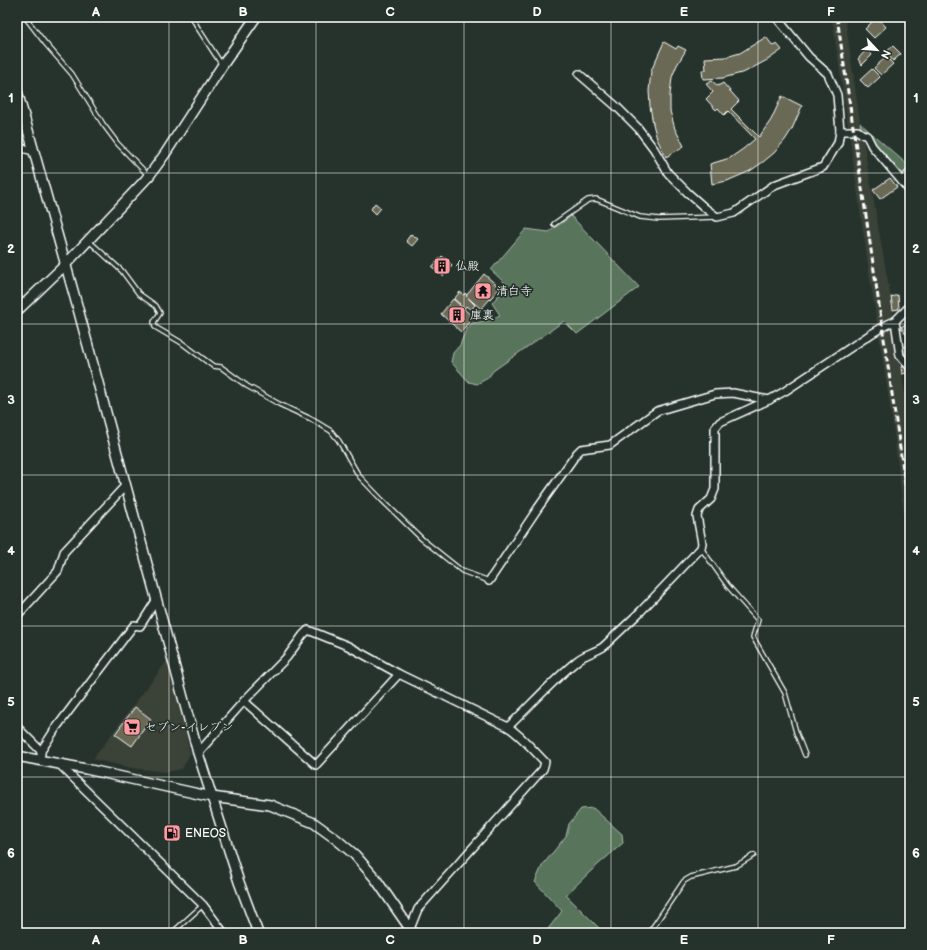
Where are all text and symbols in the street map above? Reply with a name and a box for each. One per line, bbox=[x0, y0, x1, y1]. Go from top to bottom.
text: A bbox=[91, 4, 100, 20]
text: B bbox=[238, 4, 248, 20]
text: C bbox=[385, 4, 395, 20]
text: D bbox=[532, 4, 542, 20]
text: E bbox=[680, 4, 689, 20]
text: F bbox=[827, 4, 835, 20]
north arrow bbox=[857, 30, 897, 70]
text: N bbox=[878, 48, 893, 61]
text: 1 bbox=[8, 90, 14, 106]
text: 1 bbox=[913, 90, 919, 106]
text: 2 bbox=[7, 241, 15, 257]
text: 2 bbox=[912, 241, 920, 257]
building icon: 仏殿 bbox=[432, 256, 452, 276]
place label: 仏殿 bbox=[455, 259, 479, 274]
temple icon: 清白寺 bbox=[473, 281, 493, 301]
place label: 清白寺 bbox=[496, 284, 532, 299]
building icon: 庫裏 bbox=[447, 305, 467, 325]
place label: 庫裏 bbox=[470, 308, 494, 323]
text: 3 bbox=[7, 392, 15, 408]
text: 3 bbox=[912, 392, 920, 408]
text: 4 bbox=[7, 543, 15, 559]
text: 4 bbox=[912, 543, 920, 559]
text: 5 bbox=[7, 694, 15, 710]
text: 5 bbox=[912, 694, 920, 710]
supermarket icon: セブン-イレブン bbox=[122, 717, 142, 737]
place label: セブン-イレブン bbox=[145, 720, 233, 735]
fuel station icon: ENEOS bbox=[162, 823, 182, 843]
place label: ENEOS bbox=[185, 826, 226, 841]
text: 6 bbox=[7, 845, 15, 861]
text: 6 bbox=[912, 845, 920, 861]
text: A bbox=[91, 932, 100, 948]
text: B bbox=[238, 932, 248, 948]
text: C bbox=[385, 932, 395, 948]
text: D bbox=[532, 932, 542, 948]
text: E bbox=[680, 932, 689, 948]
text: F bbox=[827, 932, 835, 948]

